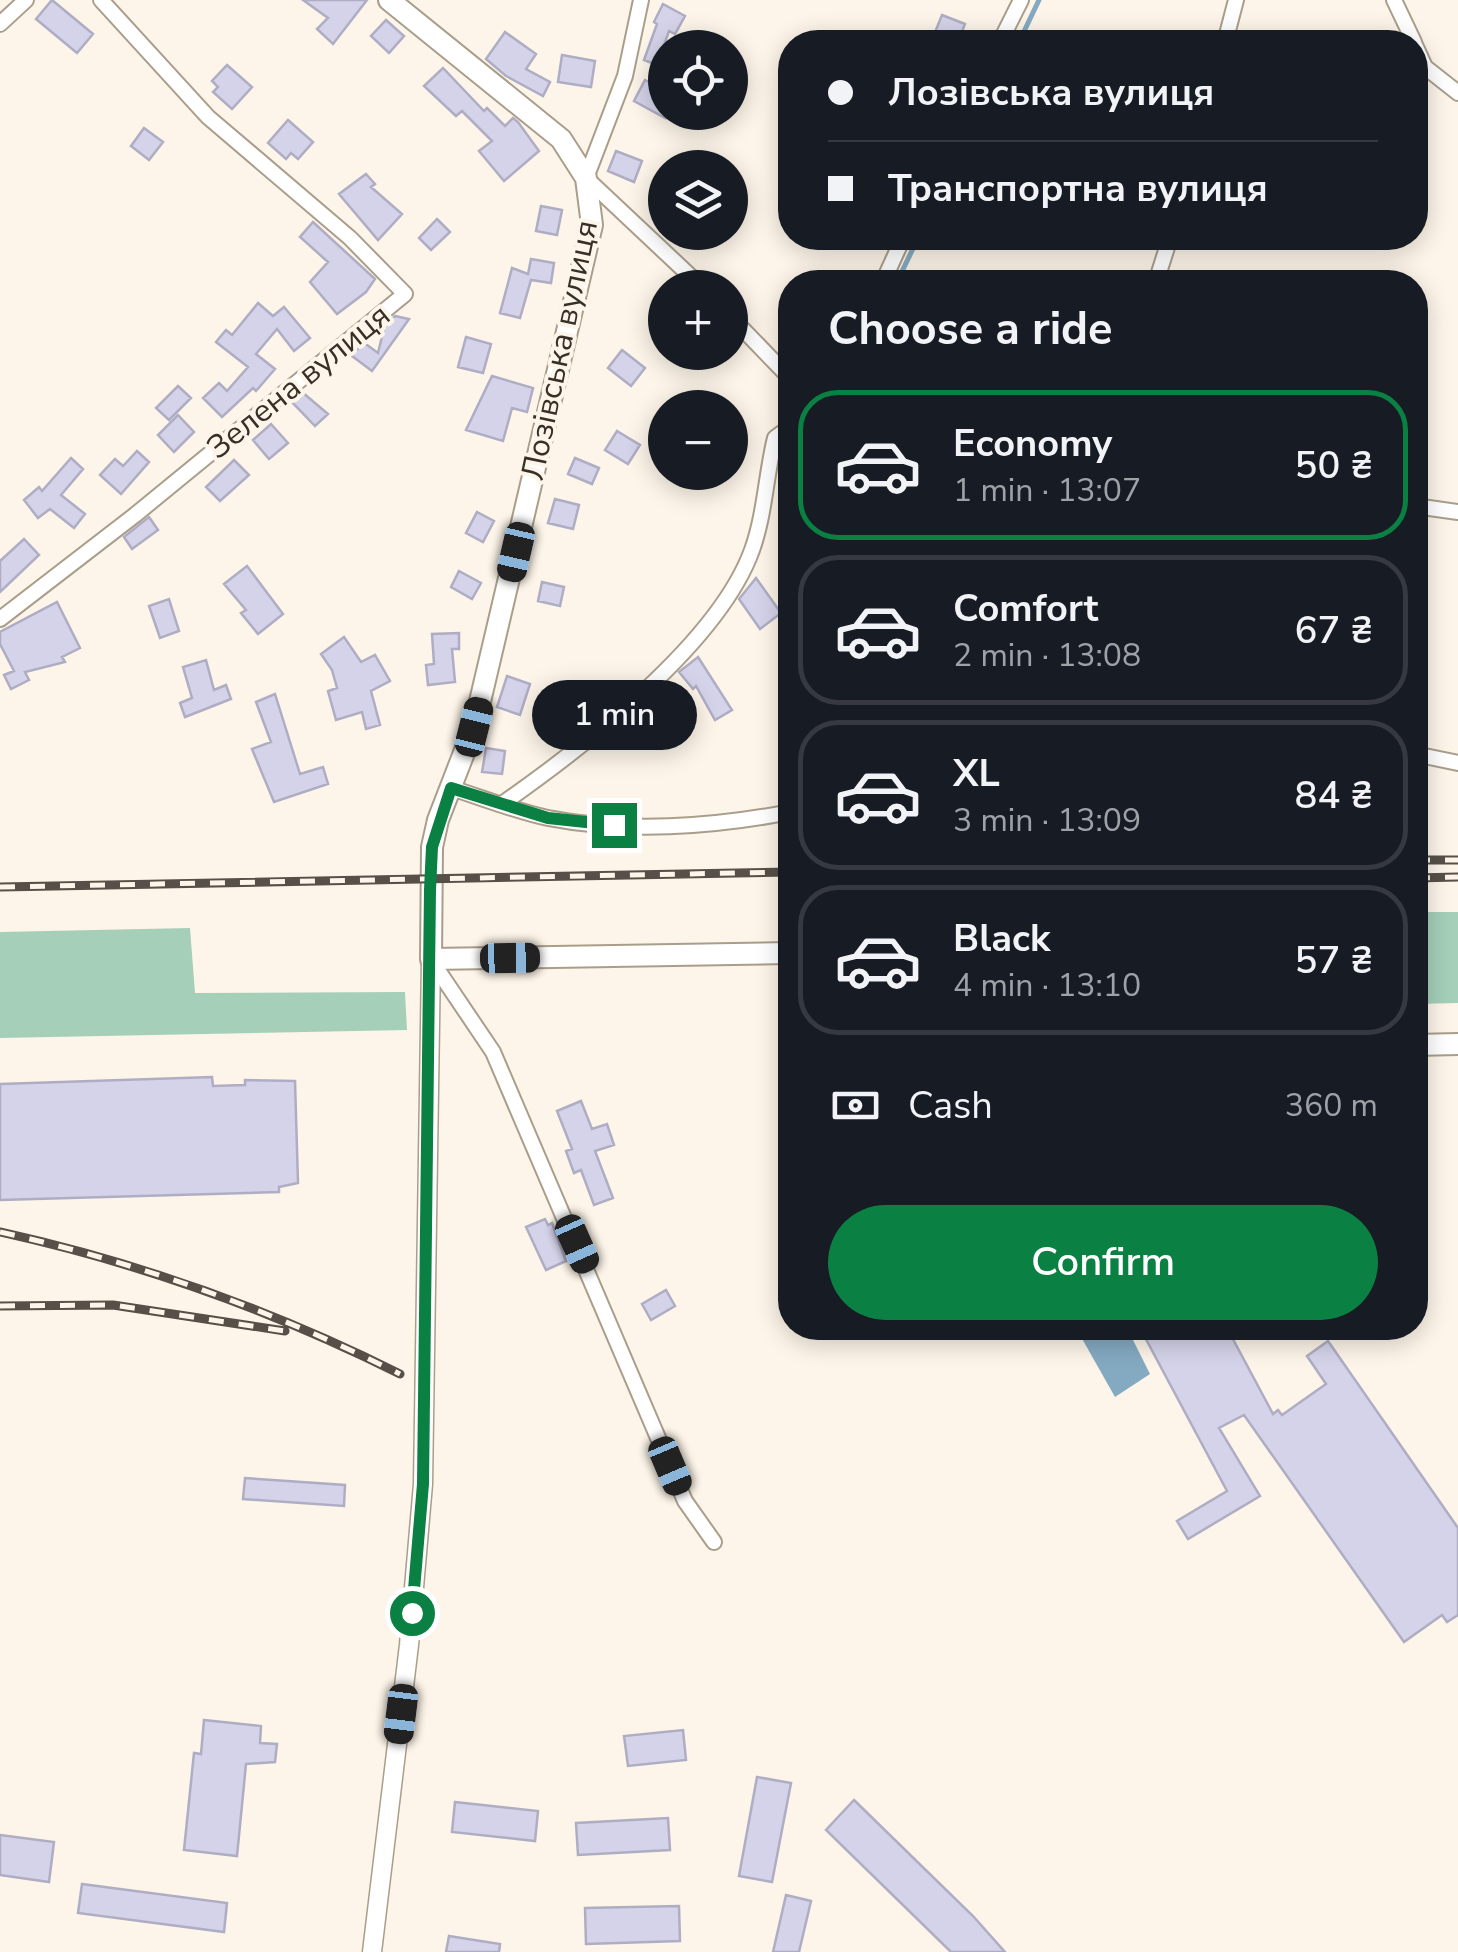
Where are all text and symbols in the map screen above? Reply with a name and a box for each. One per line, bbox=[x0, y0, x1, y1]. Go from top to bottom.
map controls bbox=[648, 30, 748, 490]
button: locate bbox=[648, 30, 748, 130]
text: Лозівська вулиця bbox=[888, 67, 1214, 118]
button: layers bbox=[648, 150, 748, 250]
text: Транспортна вулиця bbox=[888, 163, 1268, 214]
street label: Лозівська вулиця bbox=[511, 216, 608, 484]
button: + bbox=[648, 270, 748, 370]
street label: Зелена вулиця bbox=[198, 294, 399, 469]
text: Choose a ride bbox=[828, 299, 1113, 360]
button: − bbox=[648, 390, 748, 490]
text: Economy bbox=[953, 418, 1112, 469]
icon: car bbox=[833, 420, 923, 510]
text: 50 ₴ bbox=[1295, 440, 1373, 491]
text: 1 min · 13:07 bbox=[953, 469, 1141, 512]
car bbox=[495, 519, 537, 585]
text: Comfort bbox=[953, 583, 1098, 634]
icon: car bbox=[833, 585, 923, 675]
text: 67 ₴ bbox=[1295, 605, 1373, 656]
text: 2 min · 13:08 bbox=[953, 634, 1141, 677]
callout: 1 min bbox=[532, 680, 696, 750]
text: 1 min bbox=[574, 693, 655, 736]
car bbox=[452, 694, 496, 760]
text: XL bbox=[953, 748, 1000, 799]
icon: car bbox=[833, 750, 923, 840]
text: 84 ₴ bbox=[1295, 770, 1373, 821]
text: 3 min · 13:09 bbox=[953, 799, 1141, 842]
route end bbox=[592, 803, 637, 848]
text: Black bbox=[953, 913, 1050, 964]
icon: car bbox=[833, 915, 923, 1005]
text: 57 ₴ bbox=[1295, 935, 1373, 986]
car bbox=[480, 942, 540, 974]
text: 4 min · 13:10 bbox=[953, 964, 1141, 1007]
icon: cash bbox=[828, 1078, 883, 1133]
text: Cash bbox=[908, 1080, 993, 1131]
text: 360 m bbox=[1285, 1084, 1378, 1127]
button: Confirm bbox=[828, 1205, 1378, 1320]
car bbox=[551, 1210, 603, 1278]
car bbox=[644, 1433, 696, 1499]
route start bbox=[390, 1591, 435, 1636]
car bbox=[382, 1682, 420, 1746]

